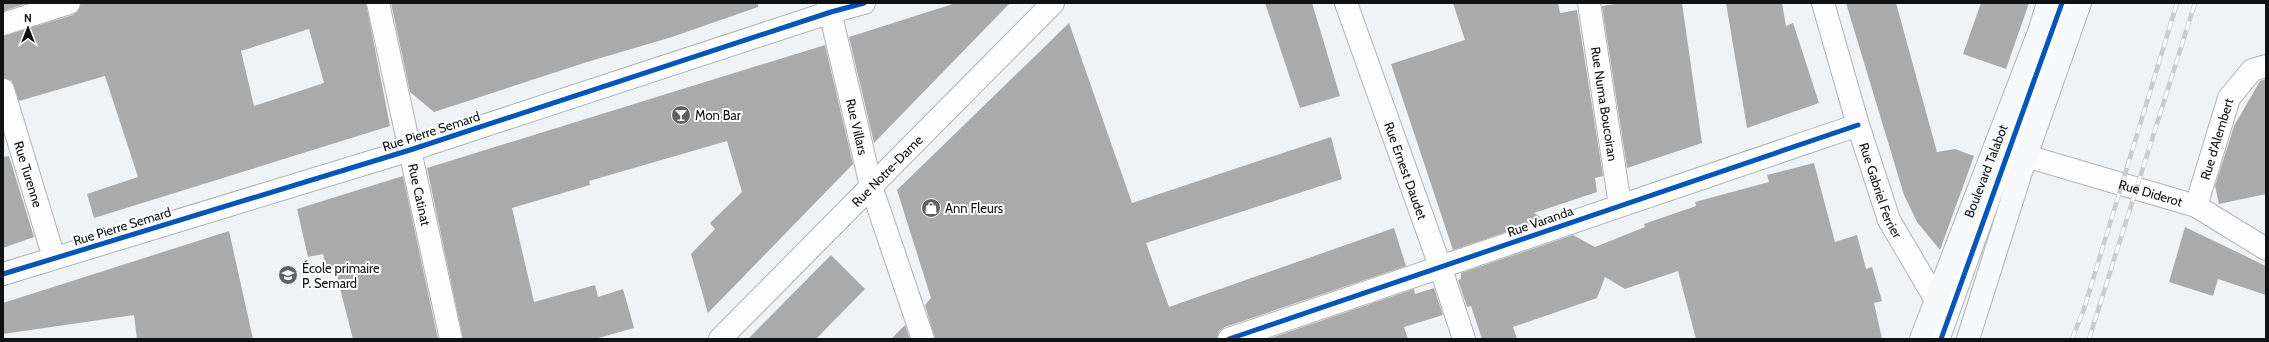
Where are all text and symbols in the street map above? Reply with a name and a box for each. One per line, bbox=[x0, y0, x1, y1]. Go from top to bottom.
north arrow bbox=[8, 8, 48, 48]
text: N bbox=[24, 11, 32, 25]
street label: Rue Numa Boucoiran bbox=[1588, 46, 1621, 162]
street label: Rue d'Alembert bbox=[2196, 96, 2237, 182]
street label: Rue Villars bbox=[843, 97, 872, 157]
bar icon: Mon Bar bbox=[670, 104, 692, 126]
place label: Mon Bar bbox=[695, 107, 742, 123]
street label: Rue Pierre Semard bbox=[380, 108, 482, 154]
street label: Rue Ernest Daudet bbox=[1381, 120, 1431, 222]
street label: Boulevard Talabot bbox=[1960, 122, 2011, 220]
street label: Rue Notre-Dame bbox=[848, 131, 926, 210]
street label: Rue Turenne bbox=[11, 139, 46, 210]
street label: Rue Gabriel Ferrier bbox=[1856, 140, 1906, 242]
street label: Rue Catinat bbox=[405, 162, 434, 228]
street label: Rue Diderot bbox=[2117, 176, 2185, 210]
shop icon: Ann Fleurs bbox=[920, 197, 942, 219]
place label: Ann Fleurs bbox=[945, 200, 1004, 216]
street label: Rue Varanda bbox=[1505, 202, 1576, 240]
street label: Rue Pierre Semard bbox=[71, 204, 173, 248]
place label: École primaire P. Semard bbox=[302, 259, 380, 291]
school or university icon: École primaire P. Semard bbox=[277, 264, 299, 286]

